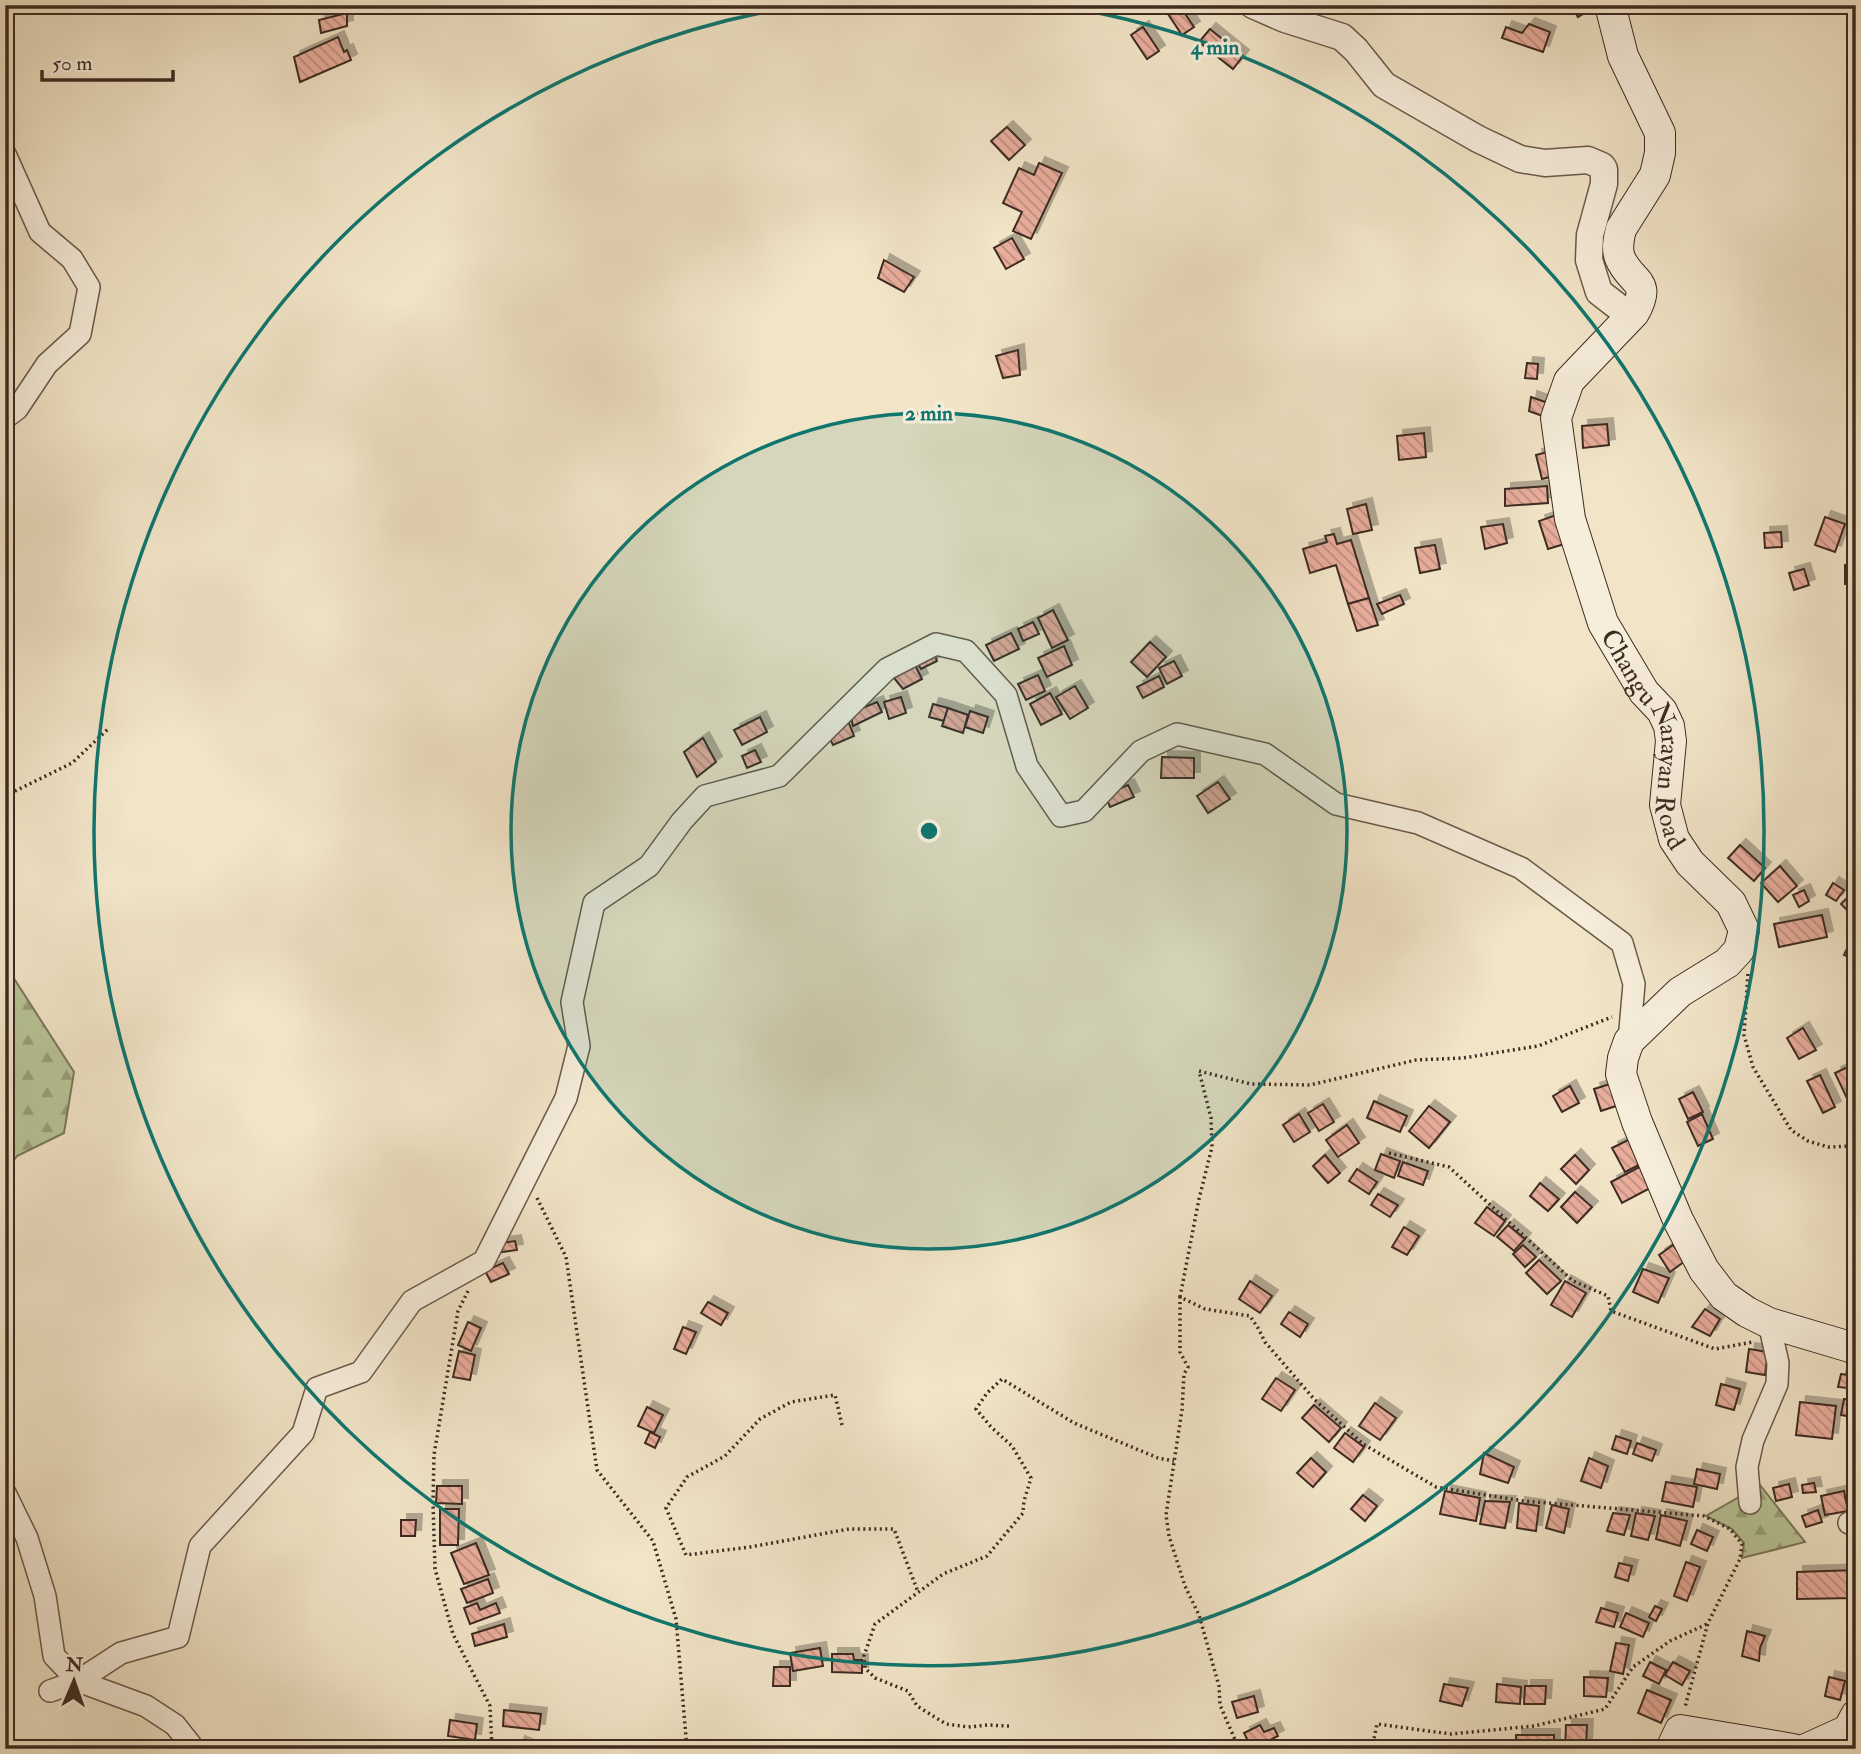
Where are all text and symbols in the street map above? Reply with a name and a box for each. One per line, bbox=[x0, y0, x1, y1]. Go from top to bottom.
text: 4 min bbox=[1190, 34, 1239, 61]
scale bar bbox=[42, 38, 173, 82]
text: 50 m bbox=[52, 50, 93, 77]
text: 2 min bbox=[905, 400, 953, 427]
street label: Changu Narayan Road bbox=[1593, 624, 1692, 857]
centre of rings bbox=[917, 819, 941, 843]
north arrow bbox=[38, 1646, 108, 1716]
text: N bbox=[65, 1653, 84, 1677]

